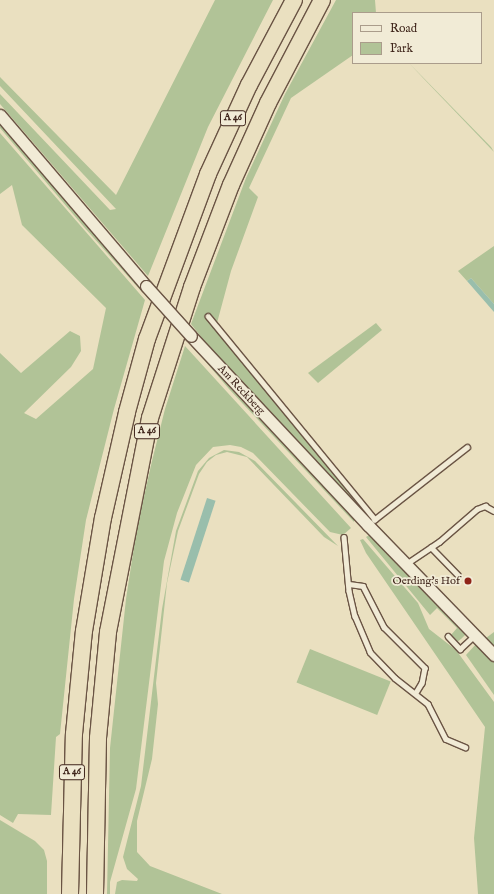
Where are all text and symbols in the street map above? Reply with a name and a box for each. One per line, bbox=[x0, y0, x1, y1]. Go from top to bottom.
legend bbox=[352, 12, 482, 64]
text: Road bbox=[390, 21, 417, 36]
text: Park bbox=[390, 41, 413, 56]
road number: A 46 bbox=[219, 110, 247, 126]
street label: Am Reckberg bbox=[215, 362, 267, 418]
road number: A 46 bbox=[133, 423, 161, 439]
place label: Oerding's Hof bbox=[393, 574, 460, 588]
marker: Oerding's Hof bbox=[463, 576, 473, 586]
road number: A 46 bbox=[58, 764, 86, 780]

